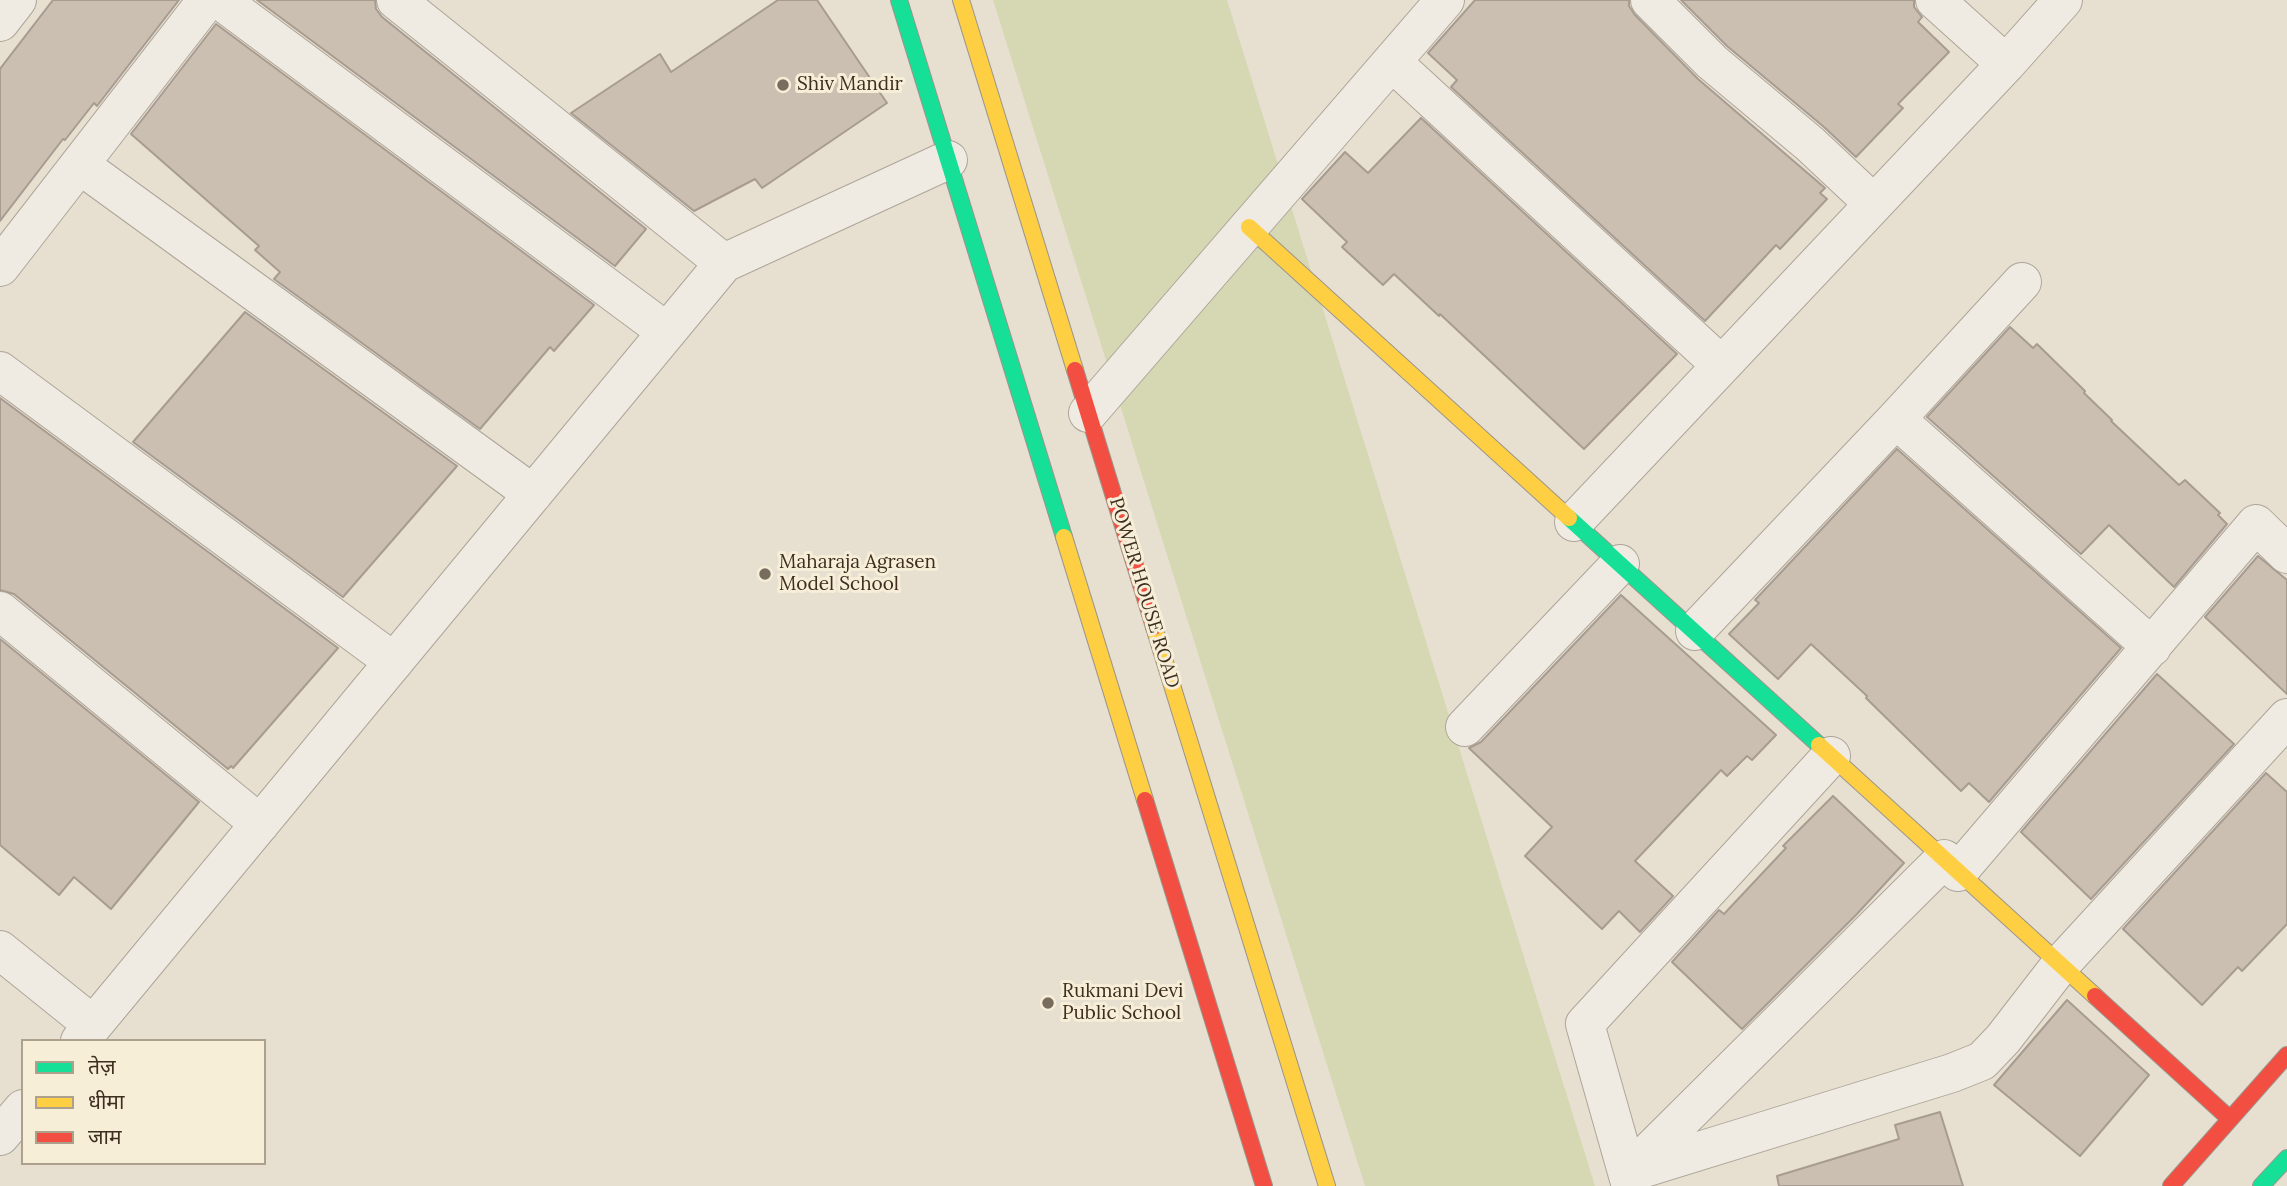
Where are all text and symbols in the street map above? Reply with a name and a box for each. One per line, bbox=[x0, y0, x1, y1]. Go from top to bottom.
place label: Shiv Mandir bbox=[797, 74, 903, 96]
marker: Shiv Mandir bbox=[775, 77, 791, 93]
street label: POWER HOUSE ROAD bbox=[1104, 495, 1184, 691]
place label: Maharaja Agrasen Model School bbox=[779, 552, 936, 596]
marker: Maharaja Agrasen Model School bbox=[757, 566, 773, 582]
place label: Rukmani Devi Public School bbox=[1062, 981, 1183, 1025]
marker: Rukmani Devi Public School bbox=[1040, 995, 1056, 1011]
legend bbox=[21, 1039, 266, 1165]
text: तेज़ bbox=[88, 1053, 116, 1080]
text: धीमा bbox=[88, 1088, 124, 1115]
text: जाम bbox=[88, 1123, 122, 1150]

